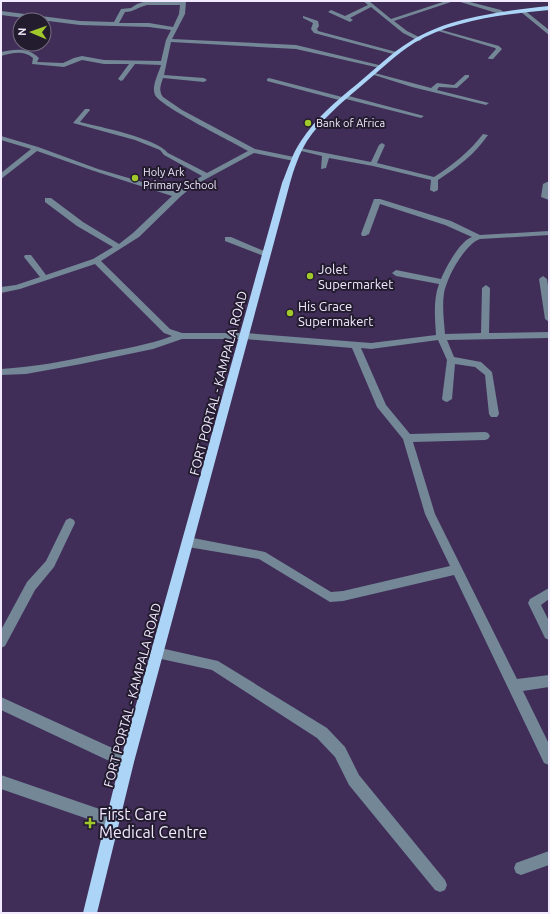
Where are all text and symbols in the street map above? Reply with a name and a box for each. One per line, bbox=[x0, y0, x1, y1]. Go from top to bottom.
north arrow bbox=[12, 12, 52, 52]
text: N bbox=[16, 27, 28, 36]
place label: Bank of Africa bbox=[316, 117, 385, 129]
marker: Bank of Africa bbox=[303, 118, 313, 128]
place label: Holy Ark Primary School bbox=[143, 166, 217, 191]
marker: Holy Ark Primary School bbox=[130, 173, 140, 183]
place label: Jolet Supermarket bbox=[318, 262, 393, 291]
marker: Jolet Supermarket bbox=[305, 271, 315, 281]
street label: FORT PORTAL - KAMPALA ROAD bbox=[187, 289, 249, 477]
place label: His Grace Supermakert bbox=[298, 299, 373, 328]
marker: His Grace Supermakert bbox=[285, 308, 295, 318]
street label: FORT PORTAL - KAMPALA ROAD bbox=[101, 601, 163, 789]
place label: First Care Medical Centre bbox=[99, 805, 207, 841]
marker: First Care Medical Centre bbox=[84, 817, 96, 829]

